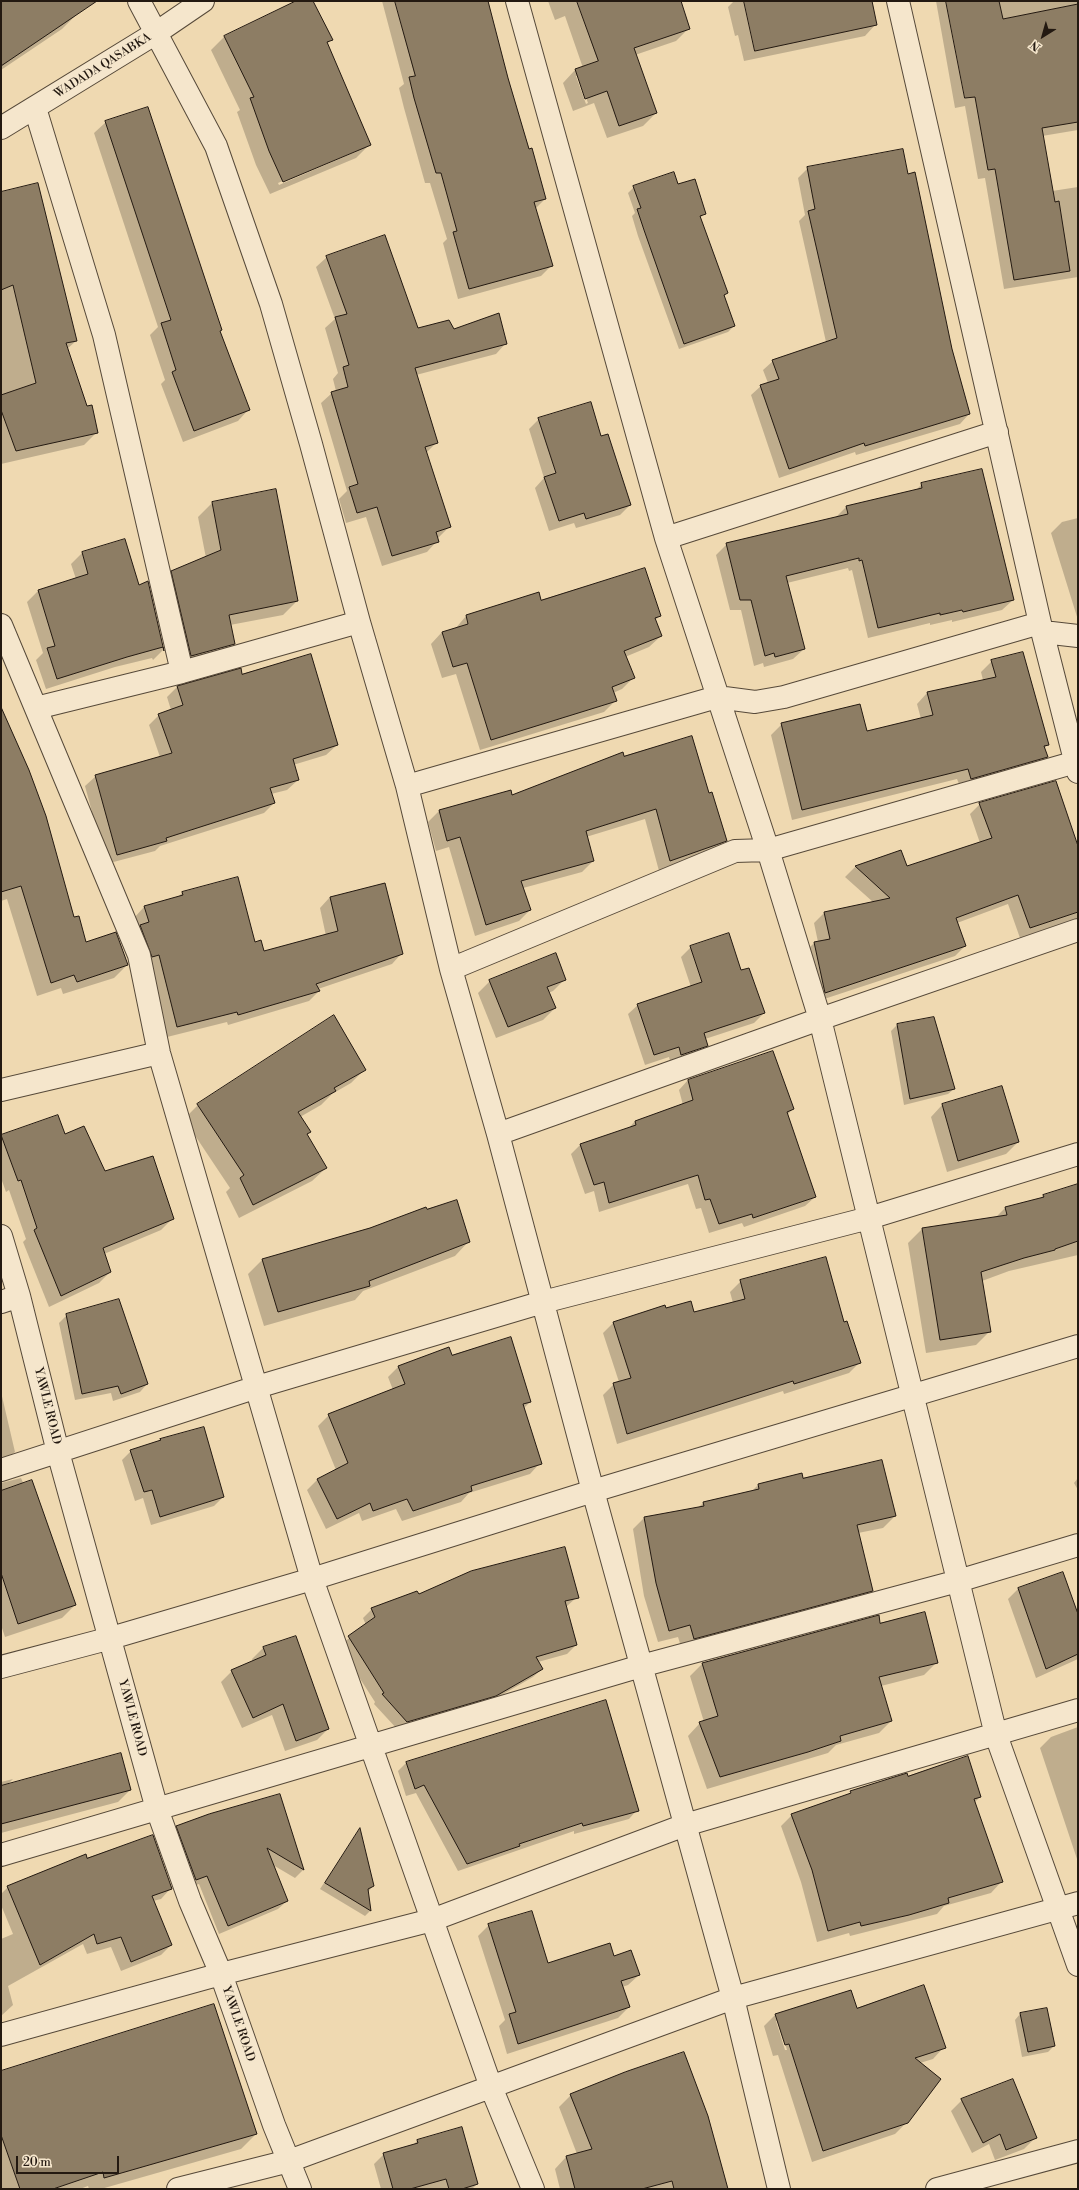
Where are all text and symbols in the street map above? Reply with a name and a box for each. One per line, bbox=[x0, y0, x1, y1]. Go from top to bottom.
north arrow bbox=[1023, 16, 1063, 56]
street label: WADADA QASABKA bbox=[52, 30, 154, 102]
text: N bbox=[1028, 37, 1043, 54]
street label: YAWLE ROAD bbox=[30, 1366, 64, 1446]
street label: YAWLE ROAD bbox=[115, 1678, 149, 1758]
street label: YAWLE ROAD bbox=[218, 1984, 258, 2064]
scale bar bbox=[18, 2148, 121, 2174]
text: 20 m bbox=[23, 2155, 51, 2170]

